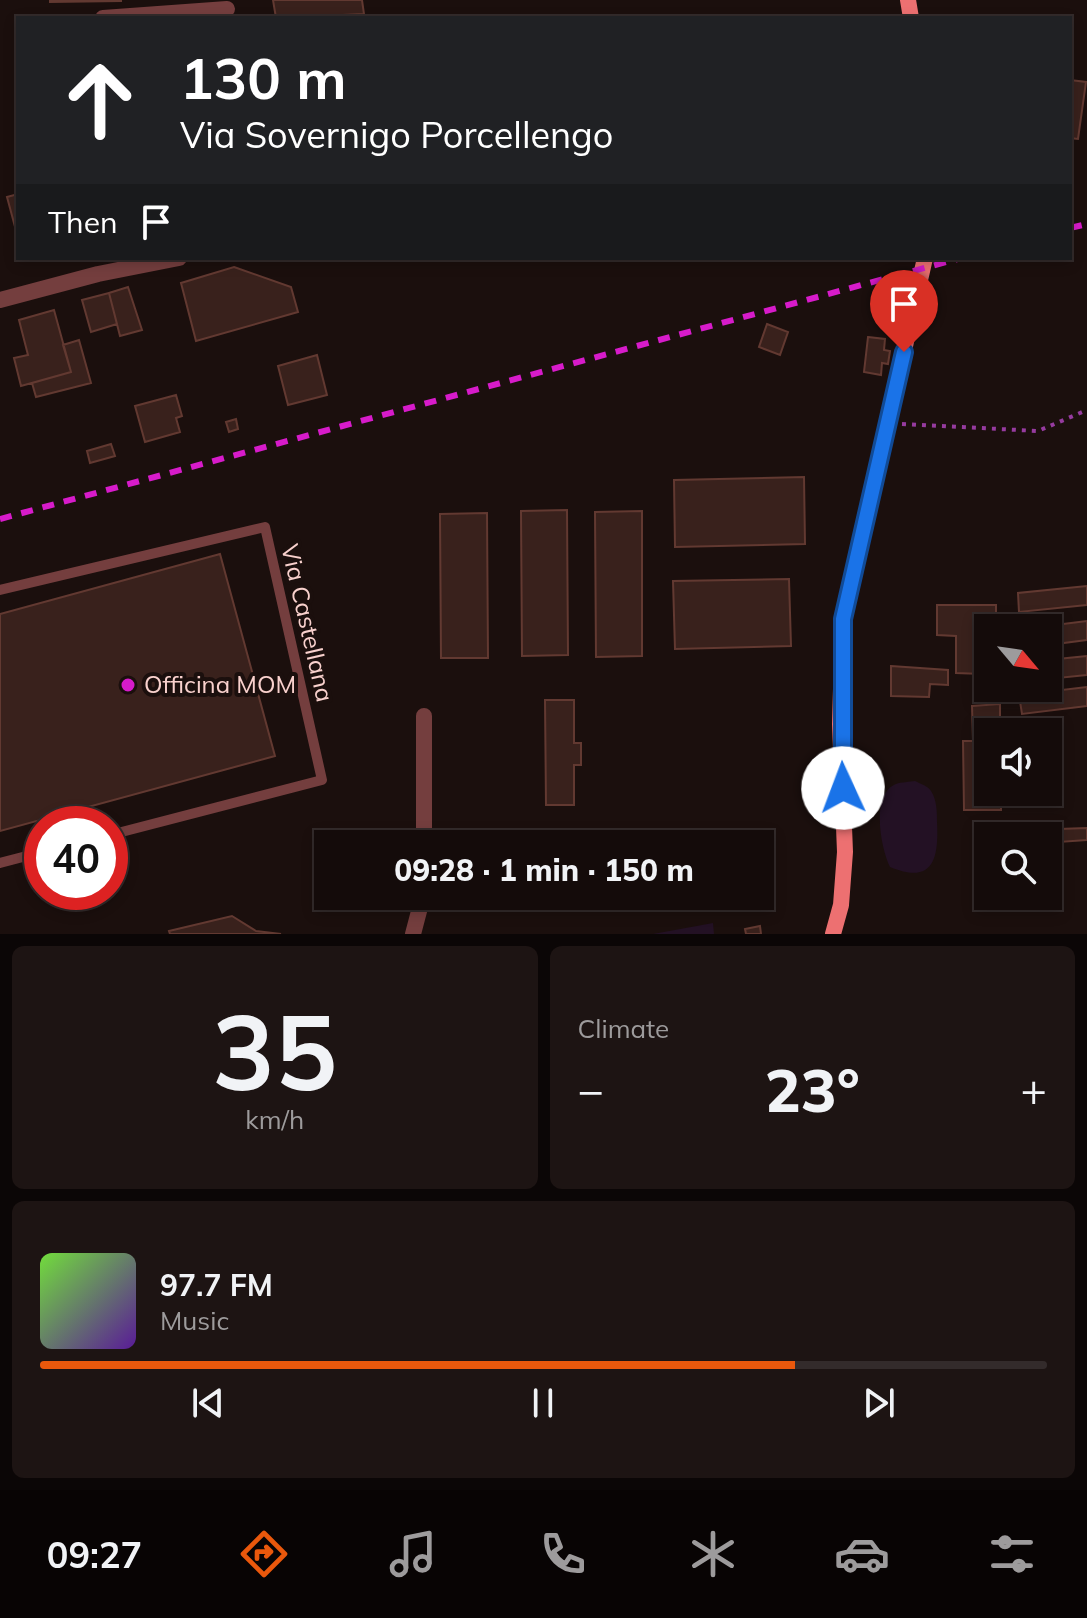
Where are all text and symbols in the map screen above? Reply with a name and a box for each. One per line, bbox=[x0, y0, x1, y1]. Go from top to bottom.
text: 130 m bbox=[180, 43, 347, 113]
icon: ahead bbox=[48, 48, 152, 152]
text: Via Sovernigo Porcellengo bbox=[180, 112, 613, 157]
icon: arrive bbox=[134, 200, 178, 244]
text: Then bbox=[48, 203, 118, 241]
pin bbox=[870, 270, 938, 352]
icon: arrive bbox=[882, 282, 926, 326]
street label: Via Castellana bbox=[275, 541, 341, 705]
north arrow bbox=[974, 614, 1062, 702]
map controls bbox=[974, 614, 1062, 910]
place label: Officina MOM bbox=[144, 669, 296, 699]
marker: Officina MOM bbox=[119, 676, 137, 694]
button: sound bbox=[974, 718, 1062, 806]
position arrow bbox=[801, 746, 885, 830]
speed limit sign: 40 bbox=[24, 806, 128, 910]
button: search bbox=[974, 822, 1062, 910]
text: 09:28 · 1 min · 150 m bbox=[394, 851, 694, 889]
text: 35 bbox=[212, 985, 337, 1116]
text: Climate bbox=[578, 1012, 669, 1045]
text: 23° bbox=[765, 1052, 860, 1127]
text: − bbox=[578, 1062, 604, 1117]
text: + bbox=[1021, 1062, 1047, 1117]
text: km/h bbox=[245, 1103, 304, 1136]
text: 97.7 FM bbox=[160, 1266, 273, 1304]
text: Music bbox=[160, 1304, 229, 1337]
icon: previous bbox=[186, 1381, 230, 1425]
icon: pause bbox=[521, 1381, 565, 1425]
icon: next bbox=[857, 1381, 901, 1425]
icon: directions bbox=[236, 1526, 292, 1582]
icon: music bbox=[385, 1526, 441, 1582]
icon: phone bbox=[535, 1526, 591, 1582]
icon: climate bbox=[685, 1526, 741, 1582]
icon: car bbox=[834, 1526, 890, 1582]
icon: filters bbox=[984, 1526, 1040, 1582]
text: 09:27 bbox=[47, 1532, 142, 1577]

